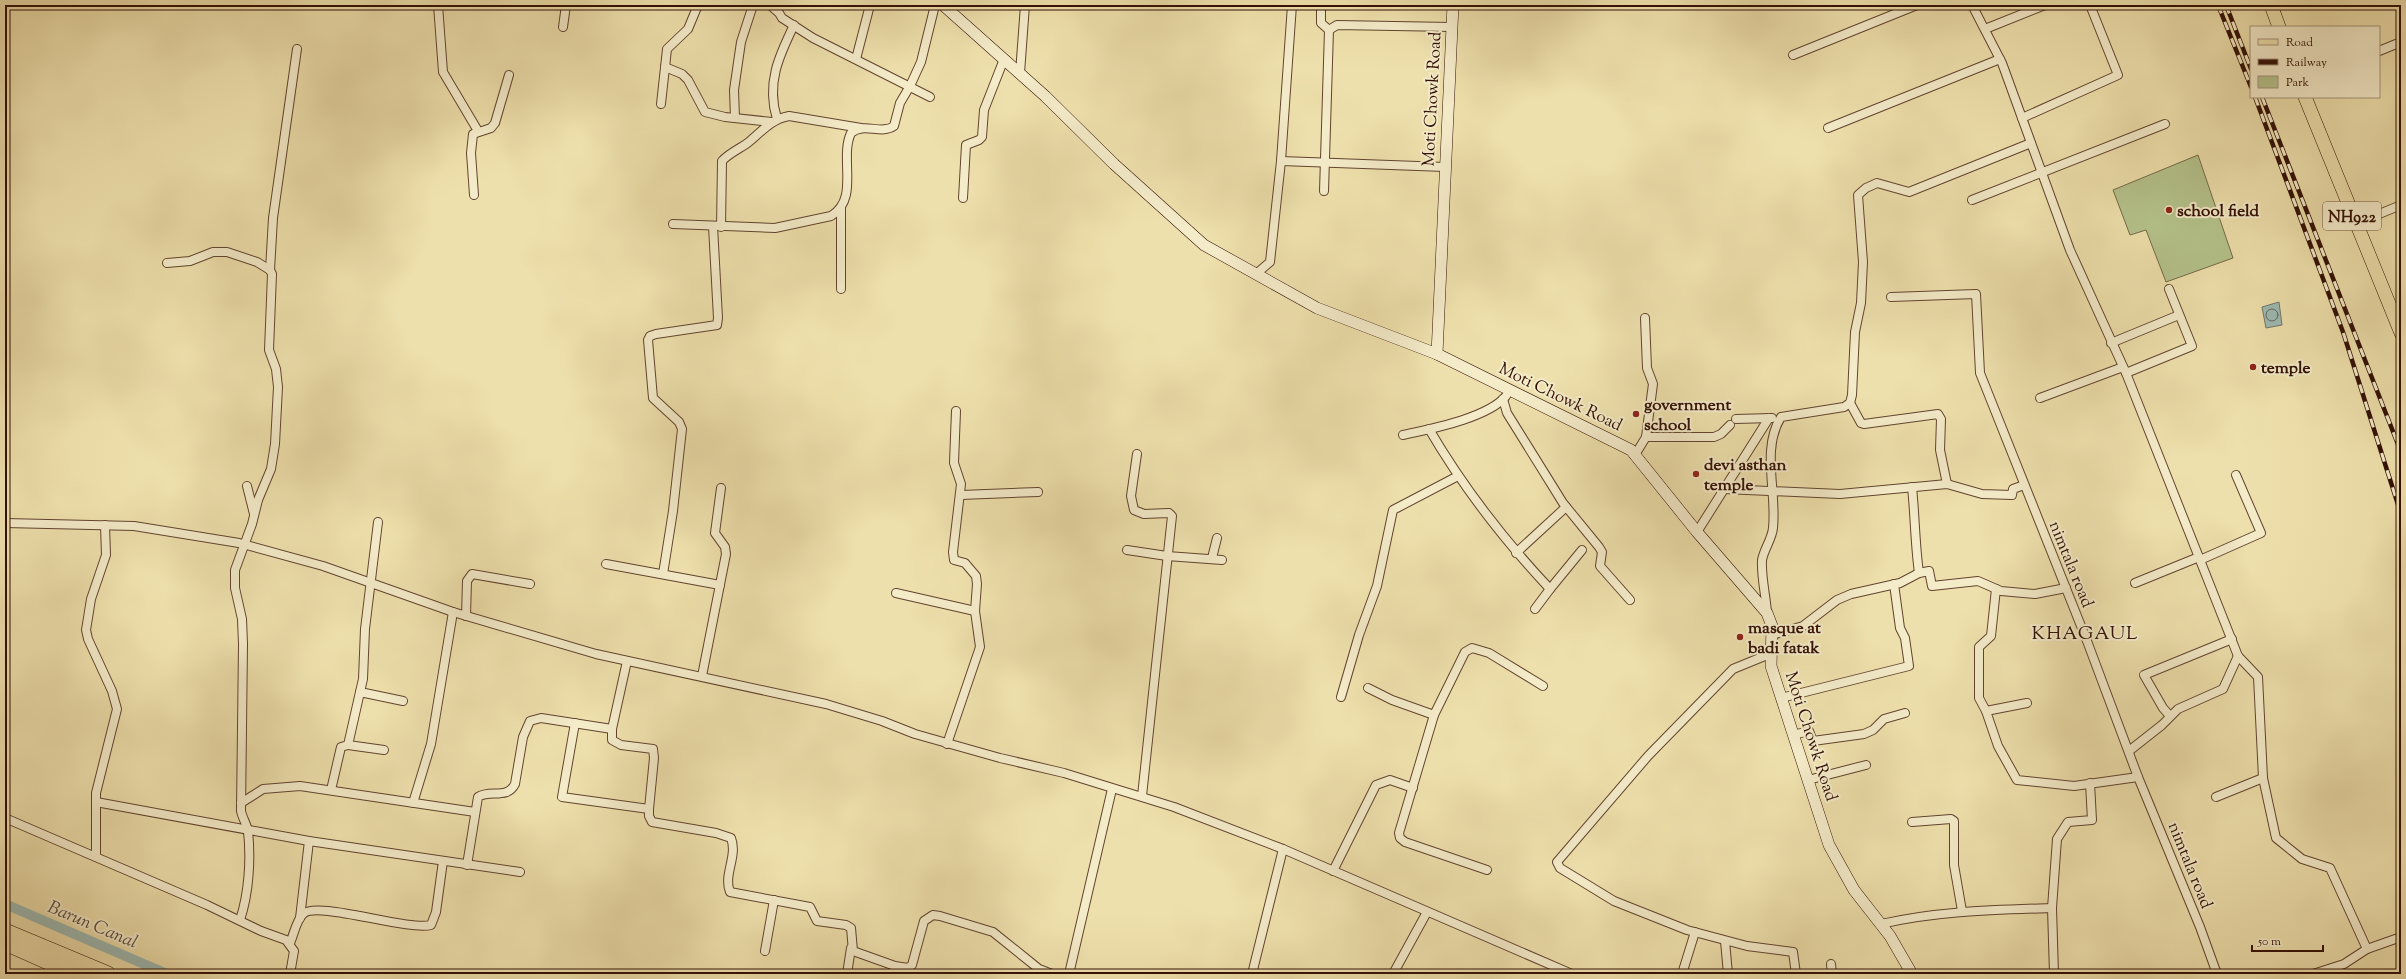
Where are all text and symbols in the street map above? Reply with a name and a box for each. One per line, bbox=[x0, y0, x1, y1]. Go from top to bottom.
legend bbox=[2250, 26, 2380, 98]
street label: Moti Chowk Road bbox=[1417, 31, 1449, 167]
text: Road bbox=[2286, 34, 2313, 52]
text: Railway bbox=[2286, 54, 2327, 72]
text: Park bbox=[2286, 74, 2309, 92]
place label: school field bbox=[2177, 200, 2260, 224]
road number: NH922 bbox=[2323, 202, 2381, 230]
marker: school field bbox=[2164, 205, 2174, 215]
street label: Moti Chowk Road bbox=[1494, 357, 1626, 438]
place label: temple bbox=[2261, 357, 2311, 381]
marker: temple bbox=[2248, 362, 2258, 372]
place label: government school bbox=[1644, 394, 1731, 438]
marker: government school bbox=[1631, 409, 1641, 419]
place label: devi asthan temple bbox=[1704, 454, 1788, 498]
marker: devi asthan temple bbox=[1691, 469, 1701, 479]
street label: nimtala road bbox=[2042, 518, 2099, 612]
place label: masque at badi fatak bbox=[1747, 617, 1821, 661]
district label: KHAGAUL bbox=[2031, 621, 2139, 648]
marker: masque at badi fatak bbox=[1735, 632, 1745, 642]
street label: Moti Chowk Road bbox=[1778, 669, 1842, 805]
street label: nimtala road bbox=[2161, 819, 2218, 913]
water label: Barun Canal bbox=[43, 895, 141, 957]
scale bar bbox=[2252, 927, 2323, 953]
text: 50 m bbox=[2257, 933, 2281, 951]

